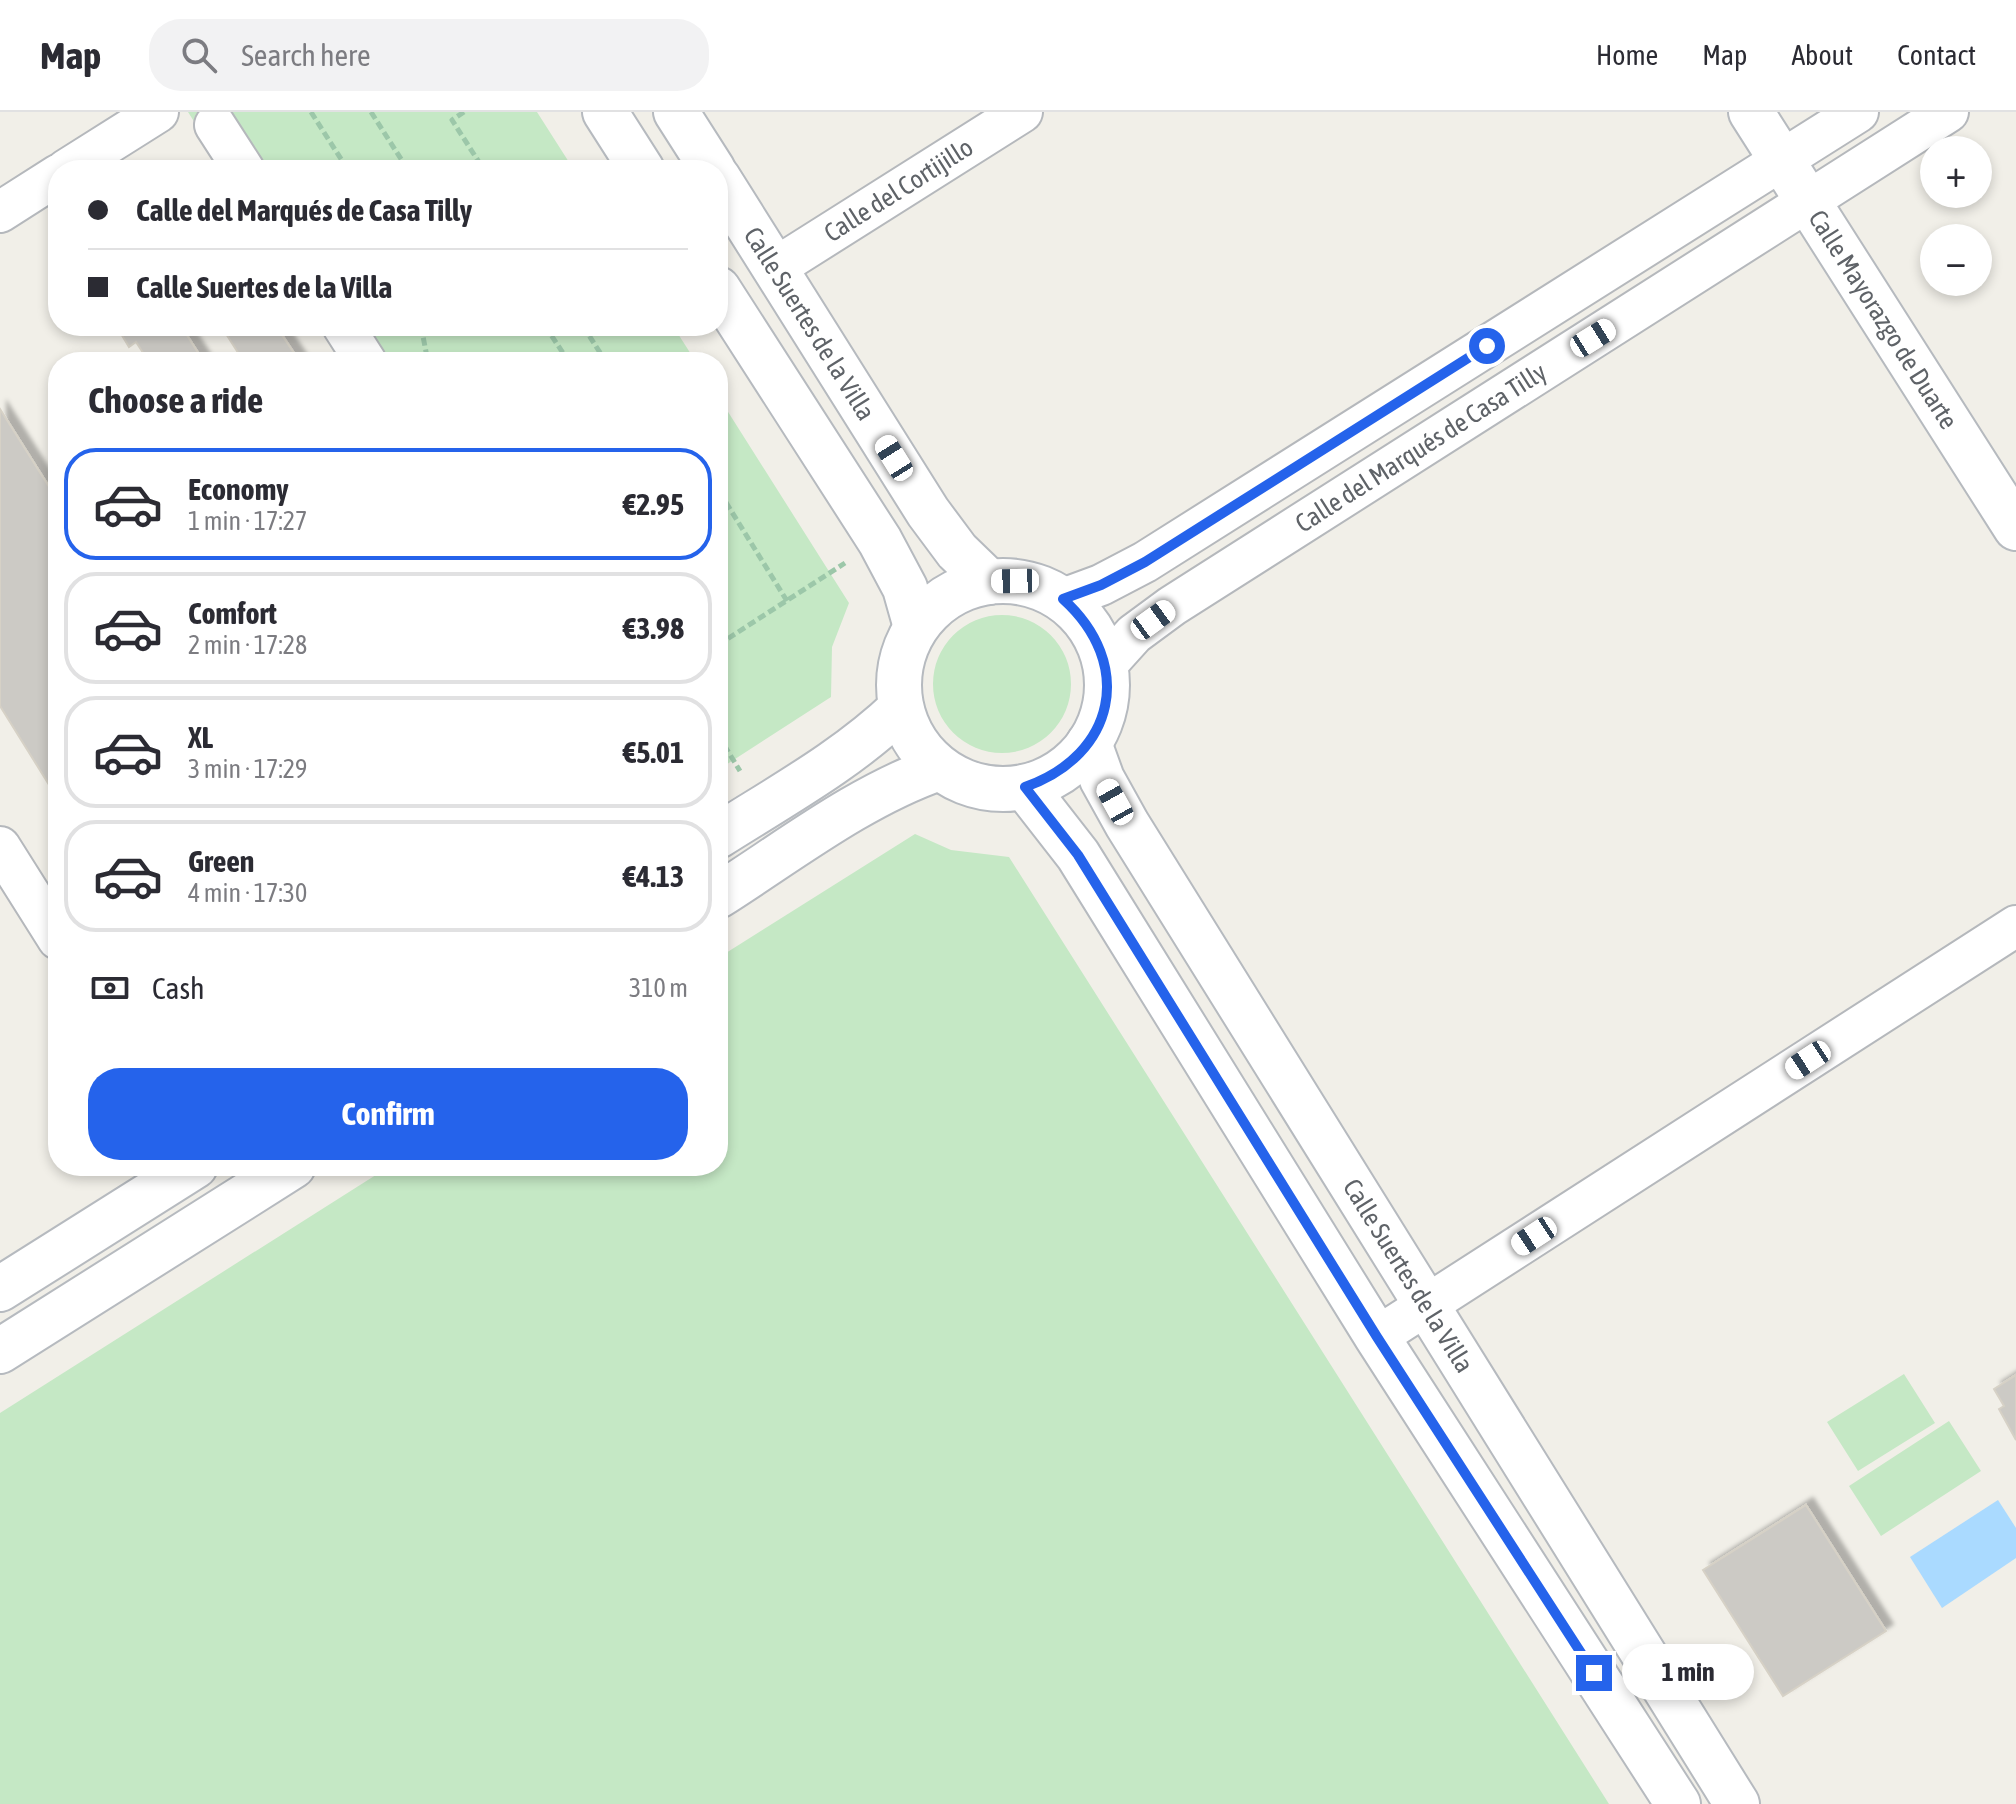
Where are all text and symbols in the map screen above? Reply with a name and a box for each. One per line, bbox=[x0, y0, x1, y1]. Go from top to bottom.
search box bbox=[149, 19, 709, 91]
icon: search bbox=[177, 33, 221, 77]
text: Map bbox=[40, 34, 101, 77]
text: Search here bbox=[241, 38, 371, 72]
text: Home bbox=[1596, 39, 1658, 71]
text: Map bbox=[1702, 39, 1747, 71]
text: About bbox=[1791, 39, 1853, 71]
text: Contact bbox=[1897, 39, 1976, 71]
street label: Calle del Cortijillo bbox=[819, 132, 978, 248]
map controls bbox=[1920, 136, 1992, 296]
button: + bbox=[1920, 136, 1992, 208]
text: Calle del Marqués de Casa Tilly bbox=[136, 193, 472, 227]
street label: Calle Mayorazgo de Duarte bbox=[1802, 205, 1964, 434]
street label: Calle Suertes de la Villa bbox=[738, 222, 881, 426]
button: − bbox=[1920, 224, 1992, 296]
text: Calle Suertes de la Villa bbox=[136, 270, 392, 304]
car bbox=[1566, 315, 1620, 361]
route start bbox=[1469, 328, 1505, 364]
street label: Calle del Marqués de Casa Tilly bbox=[1290, 357, 1552, 538]
text: Choose a ride bbox=[88, 379, 263, 421]
car bbox=[871, 431, 917, 485]
icon: car bbox=[92, 468, 164, 540]
text: Economy bbox=[188, 472, 289, 506]
text: €2.95 bbox=[623, 487, 684, 521]
text: 1 min · 17:27 bbox=[188, 506, 307, 536]
car bbox=[991, 569, 1039, 593]
icon: car bbox=[92, 592, 164, 664]
text: Comfort bbox=[188, 596, 277, 630]
car bbox=[1127, 596, 1179, 644]
text: €3.98 bbox=[623, 611, 684, 645]
text: 2 min · 17:28 bbox=[188, 630, 307, 660]
icon: car bbox=[92, 716, 164, 788]
text: XL bbox=[188, 720, 213, 754]
text: €5.01 bbox=[623, 735, 684, 769]
text: 3 min · 17:29 bbox=[188, 754, 307, 784]
car bbox=[1093, 775, 1137, 829]
icon: car bbox=[92, 840, 164, 912]
text: Green bbox=[188, 844, 254, 878]
text: €4.13 bbox=[623, 859, 684, 893]
text: 4 min · 17:30 bbox=[188, 878, 307, 908]
icon: cash bbox=[88, 966, 132, 1010]
text: Cash bbox=[152, 971, 205, 1005]
text: 310 m bbox=[629, 973, 688, 1003]
car bbox=[1781, 1037, 1835, 1083]
button: Confirm bbox=[88, 1068, 688, 1160]
street label: Calle Suertes de la Villa bbox=[1337, 1174, 1480, 1378]
car bbox=[1507, 1213, 1561, 1259]
callout: 1 min bbox=[1622, 1645, 1754, 1701]
route end bbox=[1576, 1655, 1612, 1691]
text: 1 min bbox=[1661, 1657, 1715, 1687]

